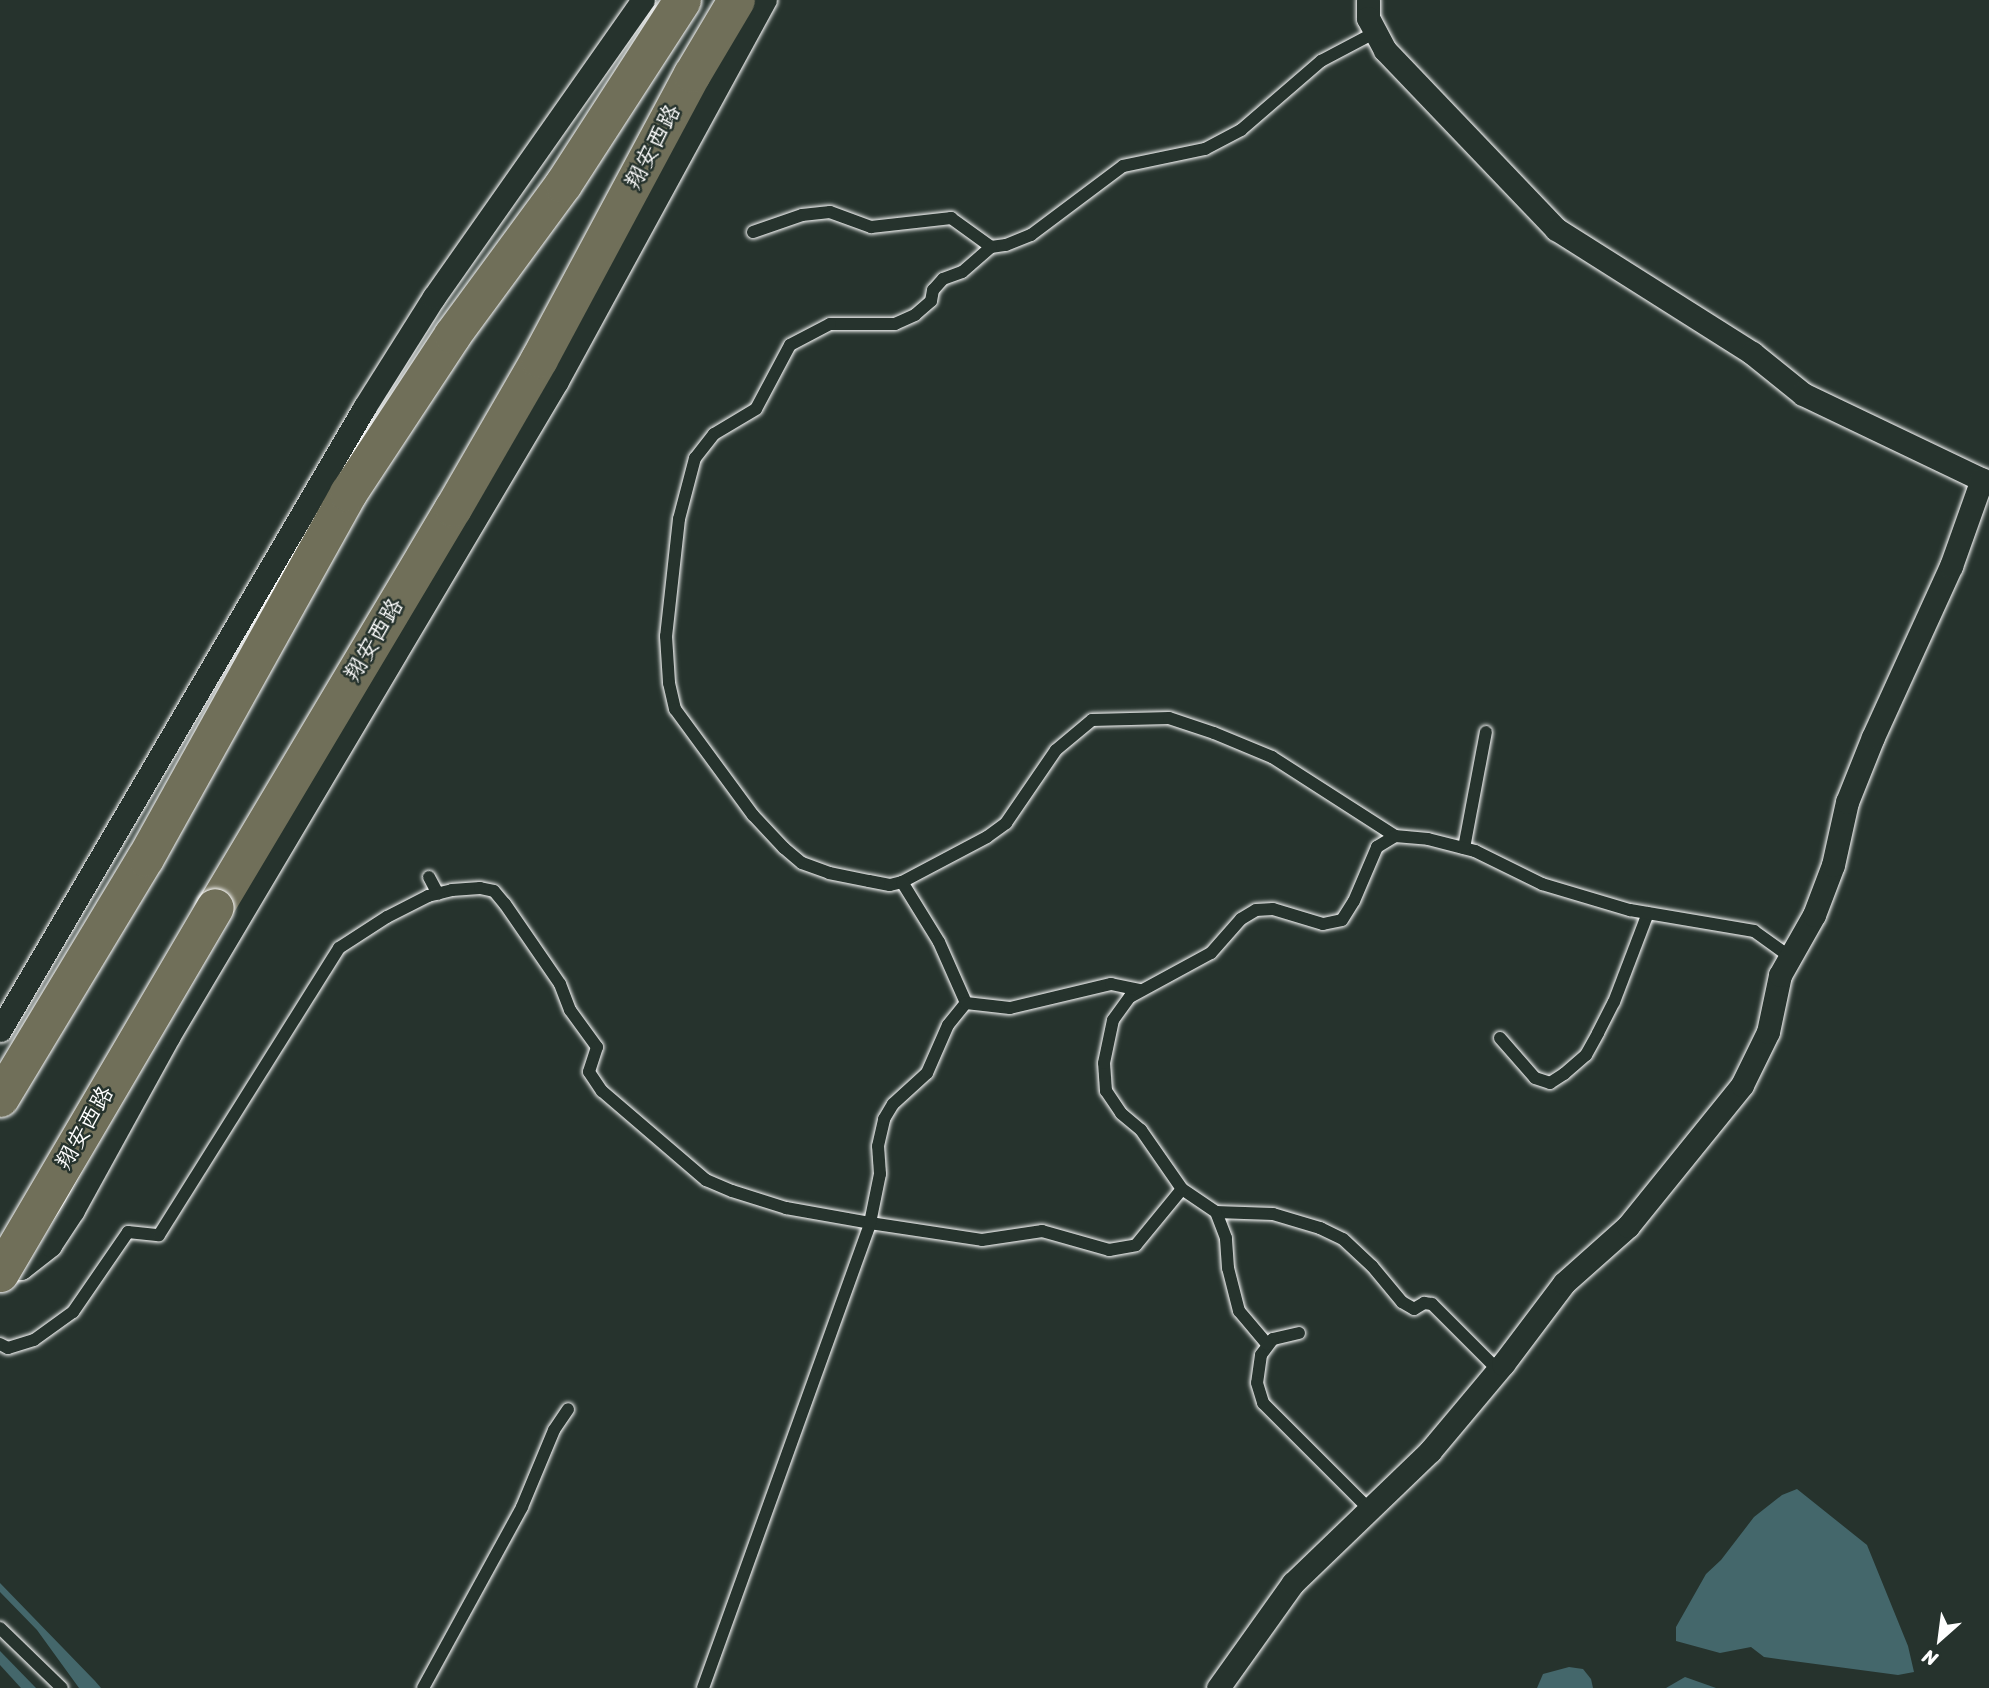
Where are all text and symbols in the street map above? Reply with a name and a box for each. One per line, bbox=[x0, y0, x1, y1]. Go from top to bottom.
street label: 翔安西路 bbox=[619, 100, 687, 194]
street label: 翔安西路 bbox=[338, 593, 410, 687]
street label: 翔安西路 bbox=[50, 1081, 120, 1175]
north arrow bbox=[1905, 1604, 1975, 1674]
text: N bbox=[1916, 1640, 1943, 1676]

